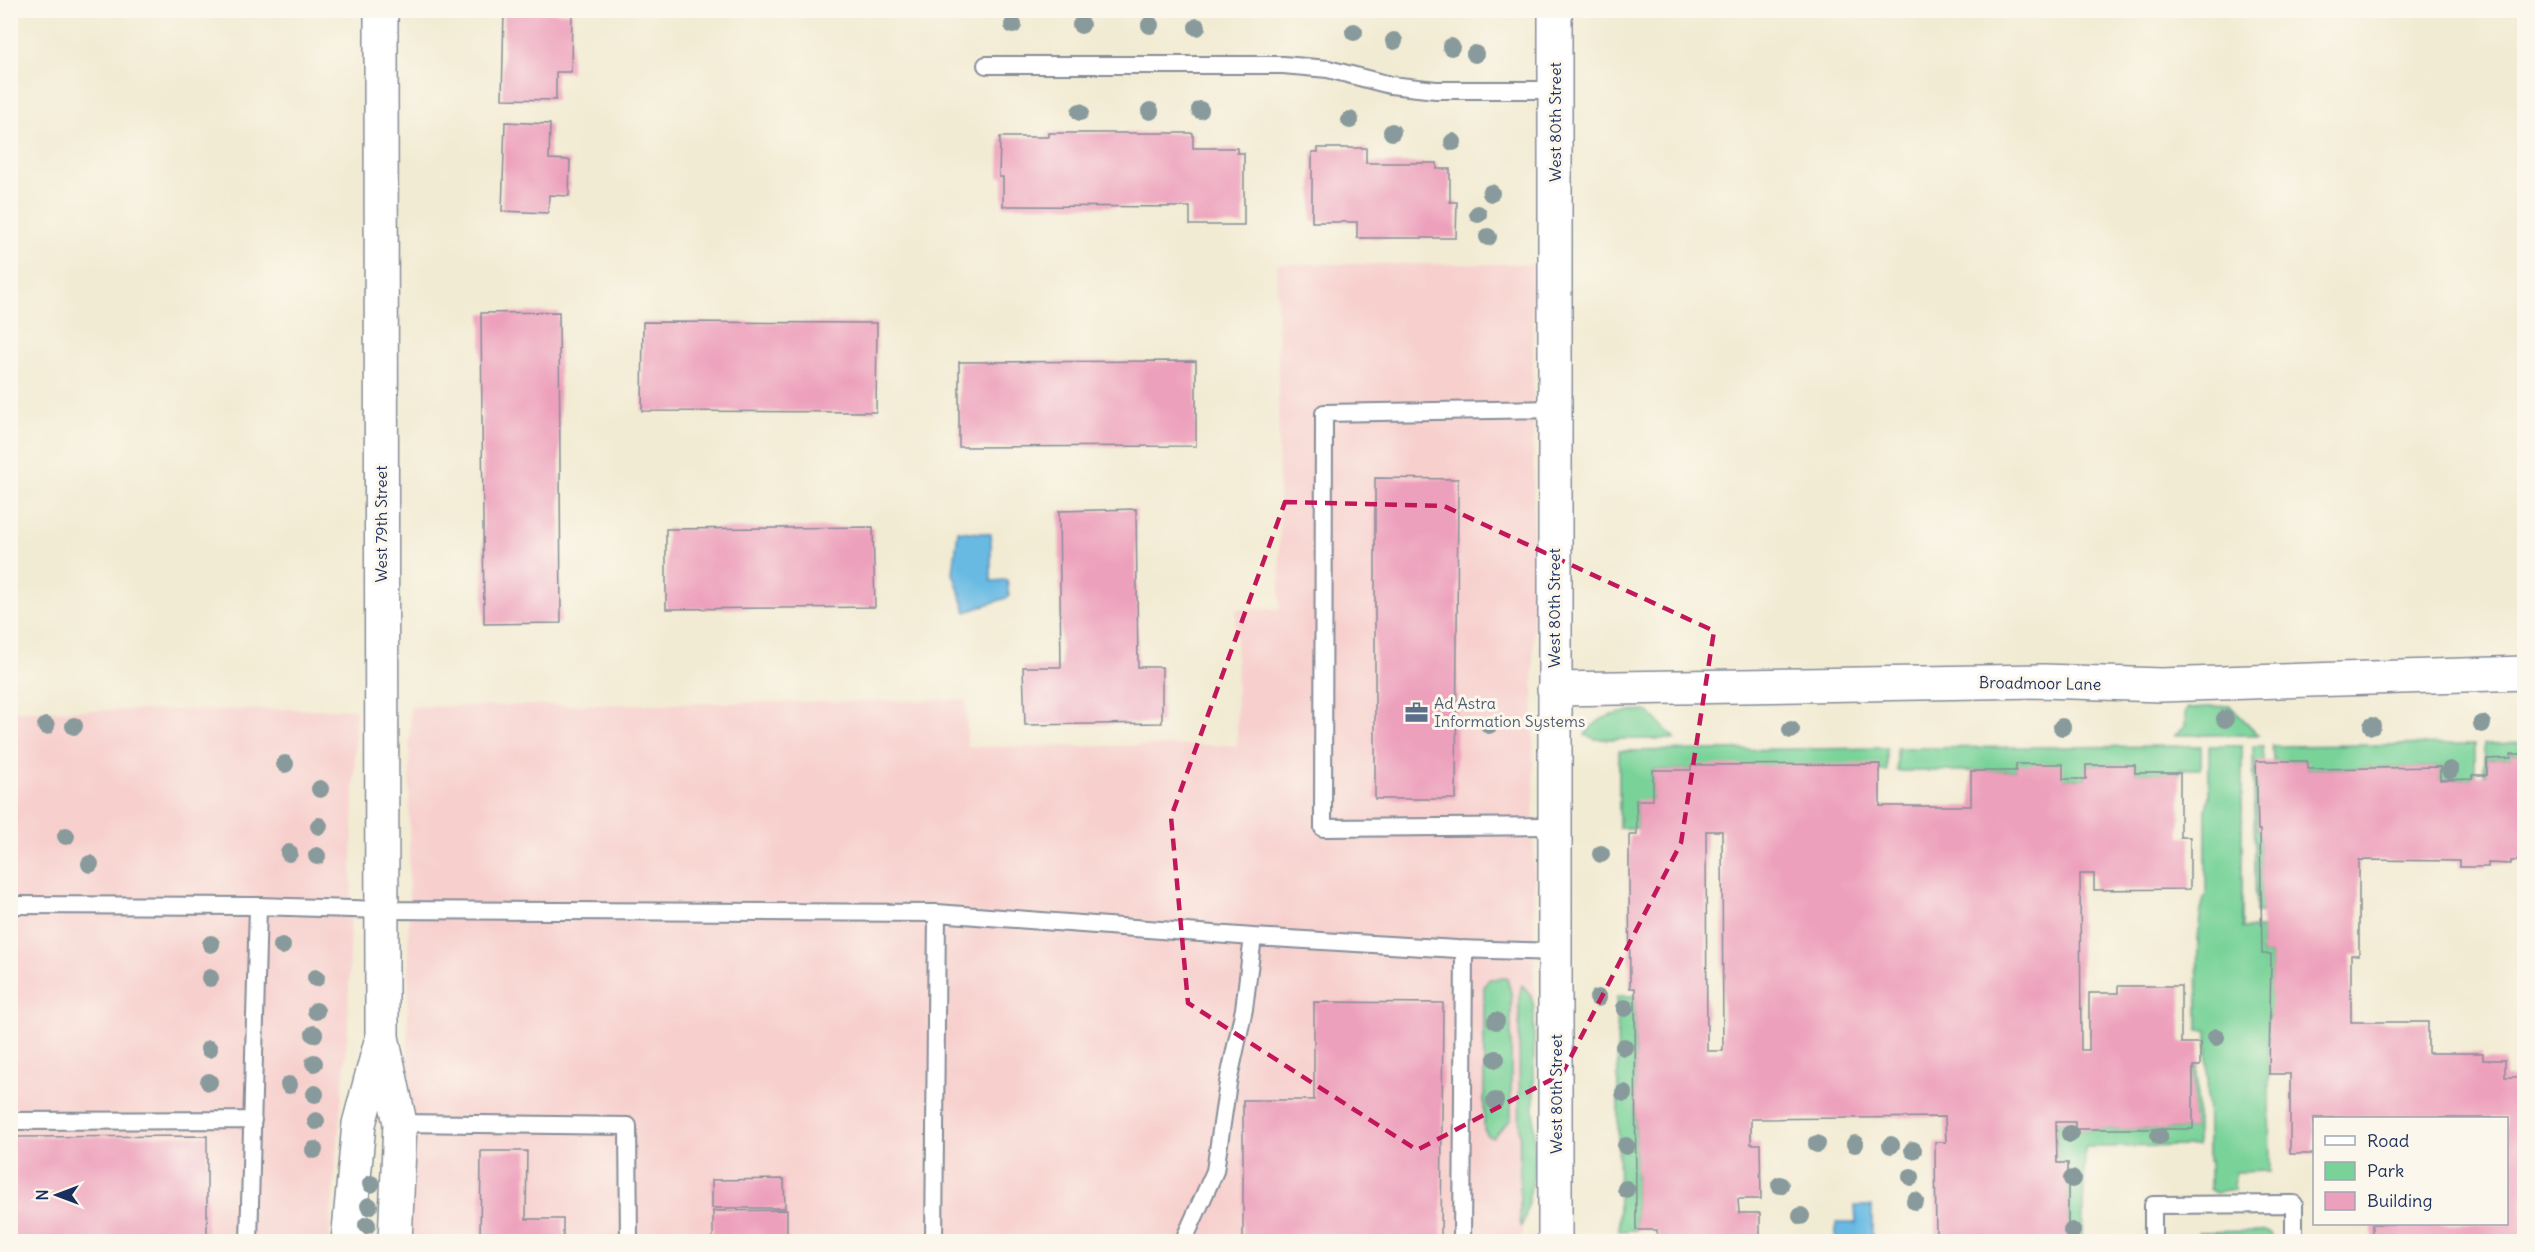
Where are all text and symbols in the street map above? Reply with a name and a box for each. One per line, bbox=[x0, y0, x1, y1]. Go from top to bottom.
street label: West 80th Street bbox=[1545, 61, 1565, 182]
street label: West 79th Street bbox=[371, 465, 391, 583]
street label: West 80th Street bbox=[1544, 547, 1564, 668]
street label: Broadmoor Lane bbox=[1979, 672, 2101, 694]
place label: Ad Astra Information Systems bbox=[1434, 693, 1585, 731]
office icon: Ad Astra Information Systems bbox=[1403, 699, 1429, 725]
street label: West 80th Street bbox=[1546, 1033, 1566, 1154]
legend bbox=[2313, 1117, 2508, 1225]
text: Road bbox=[2367, 1129, 2410, 1152]
text: Park bbox=[2367, 1159, 2404, 1182]
north arrow bbox=[27, 1165, 87, 1225]
text: N bbox=[32, 1189, 52, 1201]
text: Building bbox=[2367, 1189, 2432, 1212]

